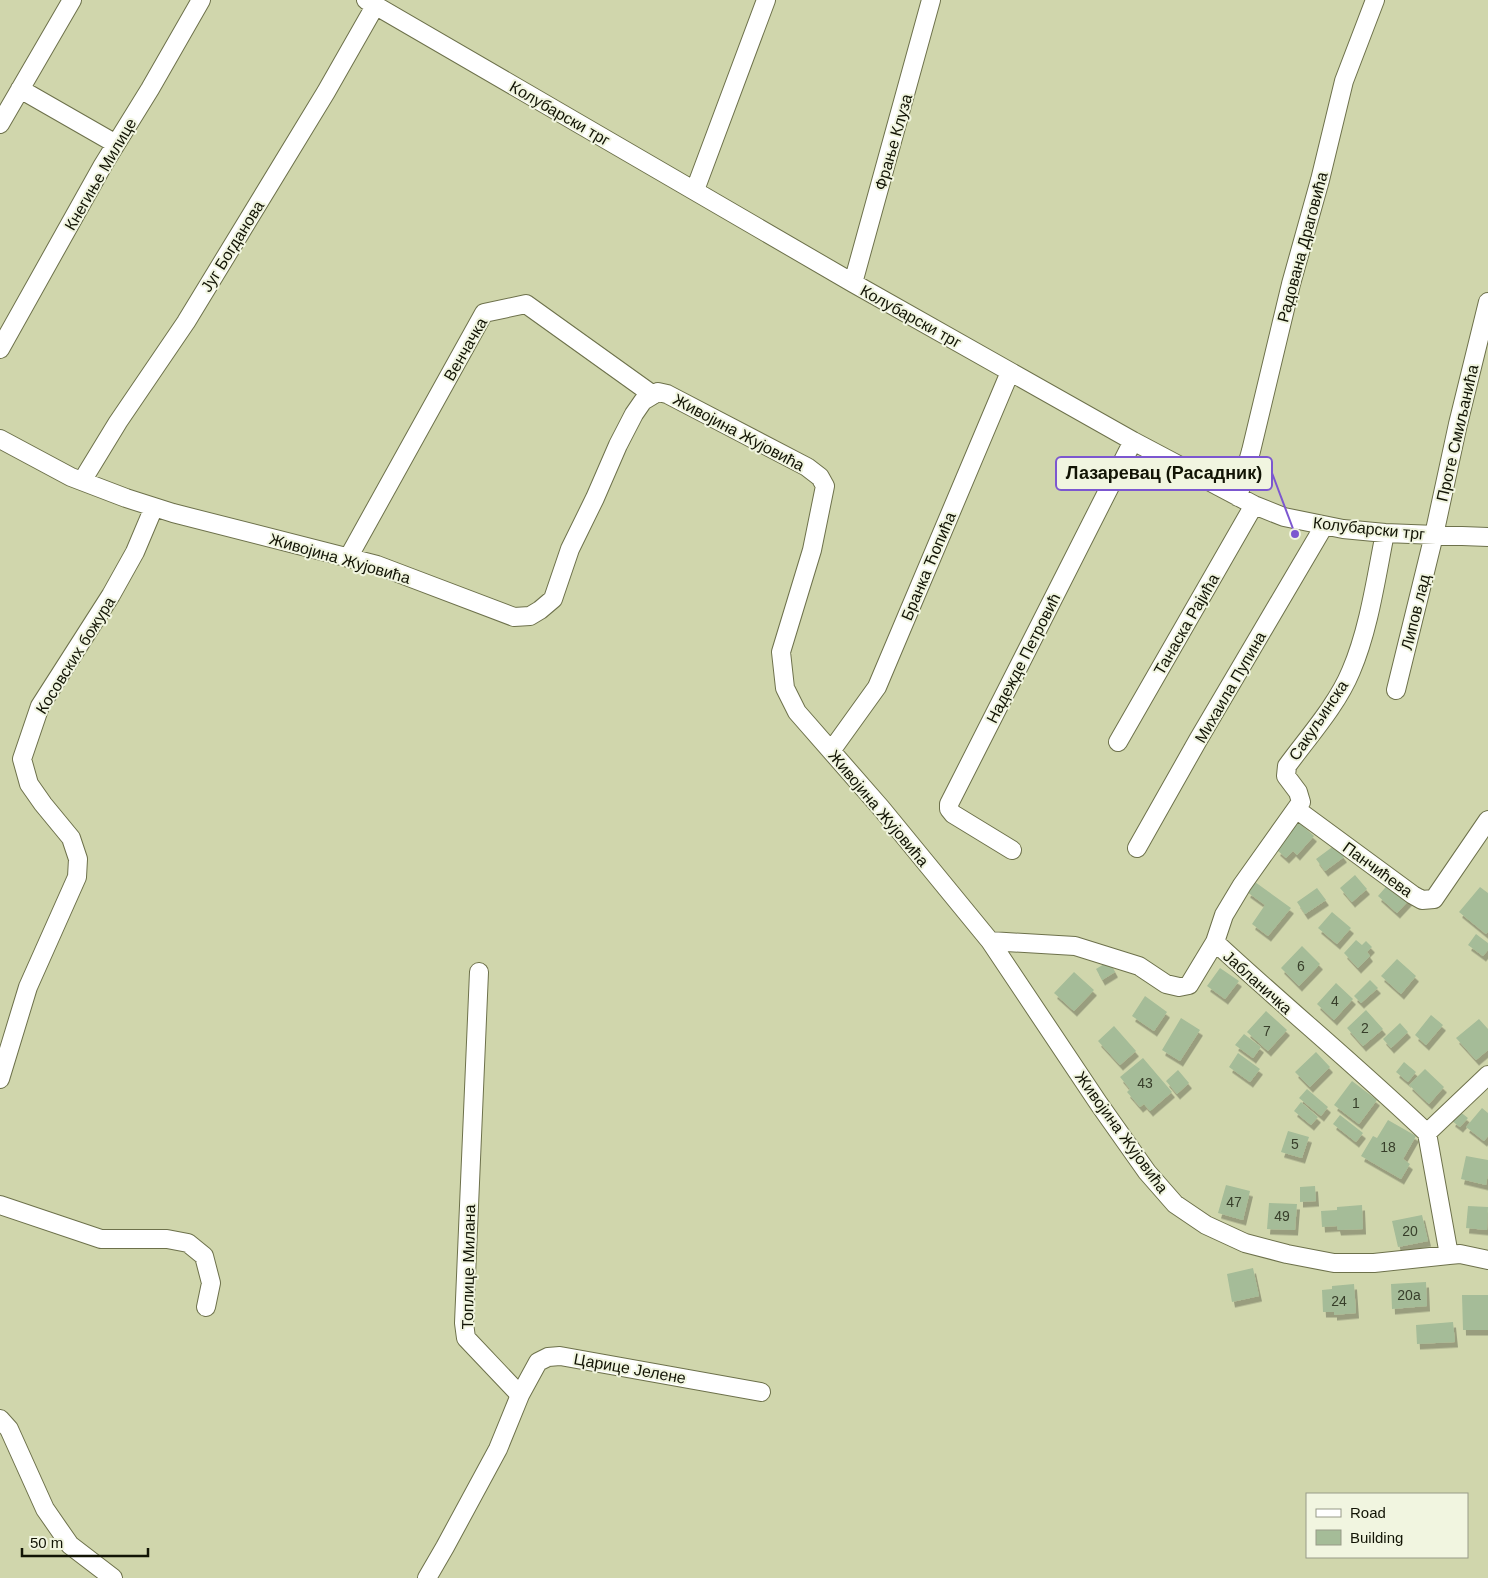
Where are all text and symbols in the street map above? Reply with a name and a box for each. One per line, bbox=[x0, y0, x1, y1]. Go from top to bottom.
street label: Колубарски трг bbox=[507, 78, 613, 149]
street label: Фрање Клуза bbox=[872, 92, 915, 192]
street label: Кнегиње Милице bbox=[61, 115, 139, 233]
street label: Радована Драговића bbox=[1274, 170, 1331, 324]
street label: Југ Богданова bbox=[198, 198, 267, 295]
street label: Колубарски трг bbox=[857, 282, 964, 351]
street label: Венчачка bbox=[441, 315, 490, 384]
street label: Проте Смиљанића bbox=[1433, 363, 1482, 503]
street label: Живојина Жујовића bbox=[670, 391, 807, 474]
callout: Лазаревац (Расадник) bbox=[1056, 457, 1272, 490]
text: Лазаревац (Расадник) bbox=[1066, 463, 1262, 483]
street label: Бранка Ћопића bbox=[898, 509, 959, 623]
street label: Колубарски трг bbox=[1312, 514, 1426, 543]
street label: Живојина Жујовића bbox=[267, 530, 412, 587]
street label: Танаска Рајића bbox=[1151, 571, 1222, 678]
street label: Липов лад bbox=[1398, 572, 1433, 652]
street label: Надежде Петровић bbox=[983, 591, 1064, 726]
street label: Косовских божура bbox=[33, 594, 118, 717]
street label: Михаила Пупина bbox=[1192, 629, 1269, 746]
street label: Сакуљинска bbox=[1286, 677, 1351, 763]
street label: Живојина Жујовића bbox=[825, 747, 932, 870]
street label: Панчићева bbox=[1340, 839, 1416, 900]
street label: Јабланичка bbox=[1220, 947, 1295, 1018]
house number: 6 bbox=[1297, 958, 1305, 974]
house number: 4 bbox=[1331, 993, 1339, 1009]
house number: 2 bbox=[1361, 1020, 1369, 1036]
house number: 7 bbox=[1263, 1023, 1271, 1039]
street label: Живојина Жујовића bbox=[1072, 1068, 1171, 1196]
house number: 43 bbox=[1137, 1075, 1153, 1091]
house number: 1 bbox=[1352, 1095, 1360, 1111]
house number: 5 bbox=[1291, 1136, 1299, 1152]
house number: 18 bbox=[1380, 1139, 1396, 1155]
house number: 47 bbox=[1226, 1194, 1242, 1210]
street label: Топлице Милана bbox=[459, 1204, 478, 1330]
house number: 49 bbox=[1274, 1208, 1290, 1224]
house number: 20 bbox=[1402, 1223, 1418, 1239]
house number: 20a bbox=[1397, 1287, 1421, 1303]
house number: 24 bbox=[1331, 1293, 1347, 1309]
street label: Царице Јелене bbox=[573, 1350, 687, 1387]
legend bbox=[1306, 1493, 1468, 1558]
text: Road bbox=[1350, 1504, 1386, 1521]
scale bar bbox=[22, 1526, 149, 1558]
text: Building bbox=[1350, 1529, 1403, 1546]
text: 50 m bbox=[30, 1534, 63, 1551]

